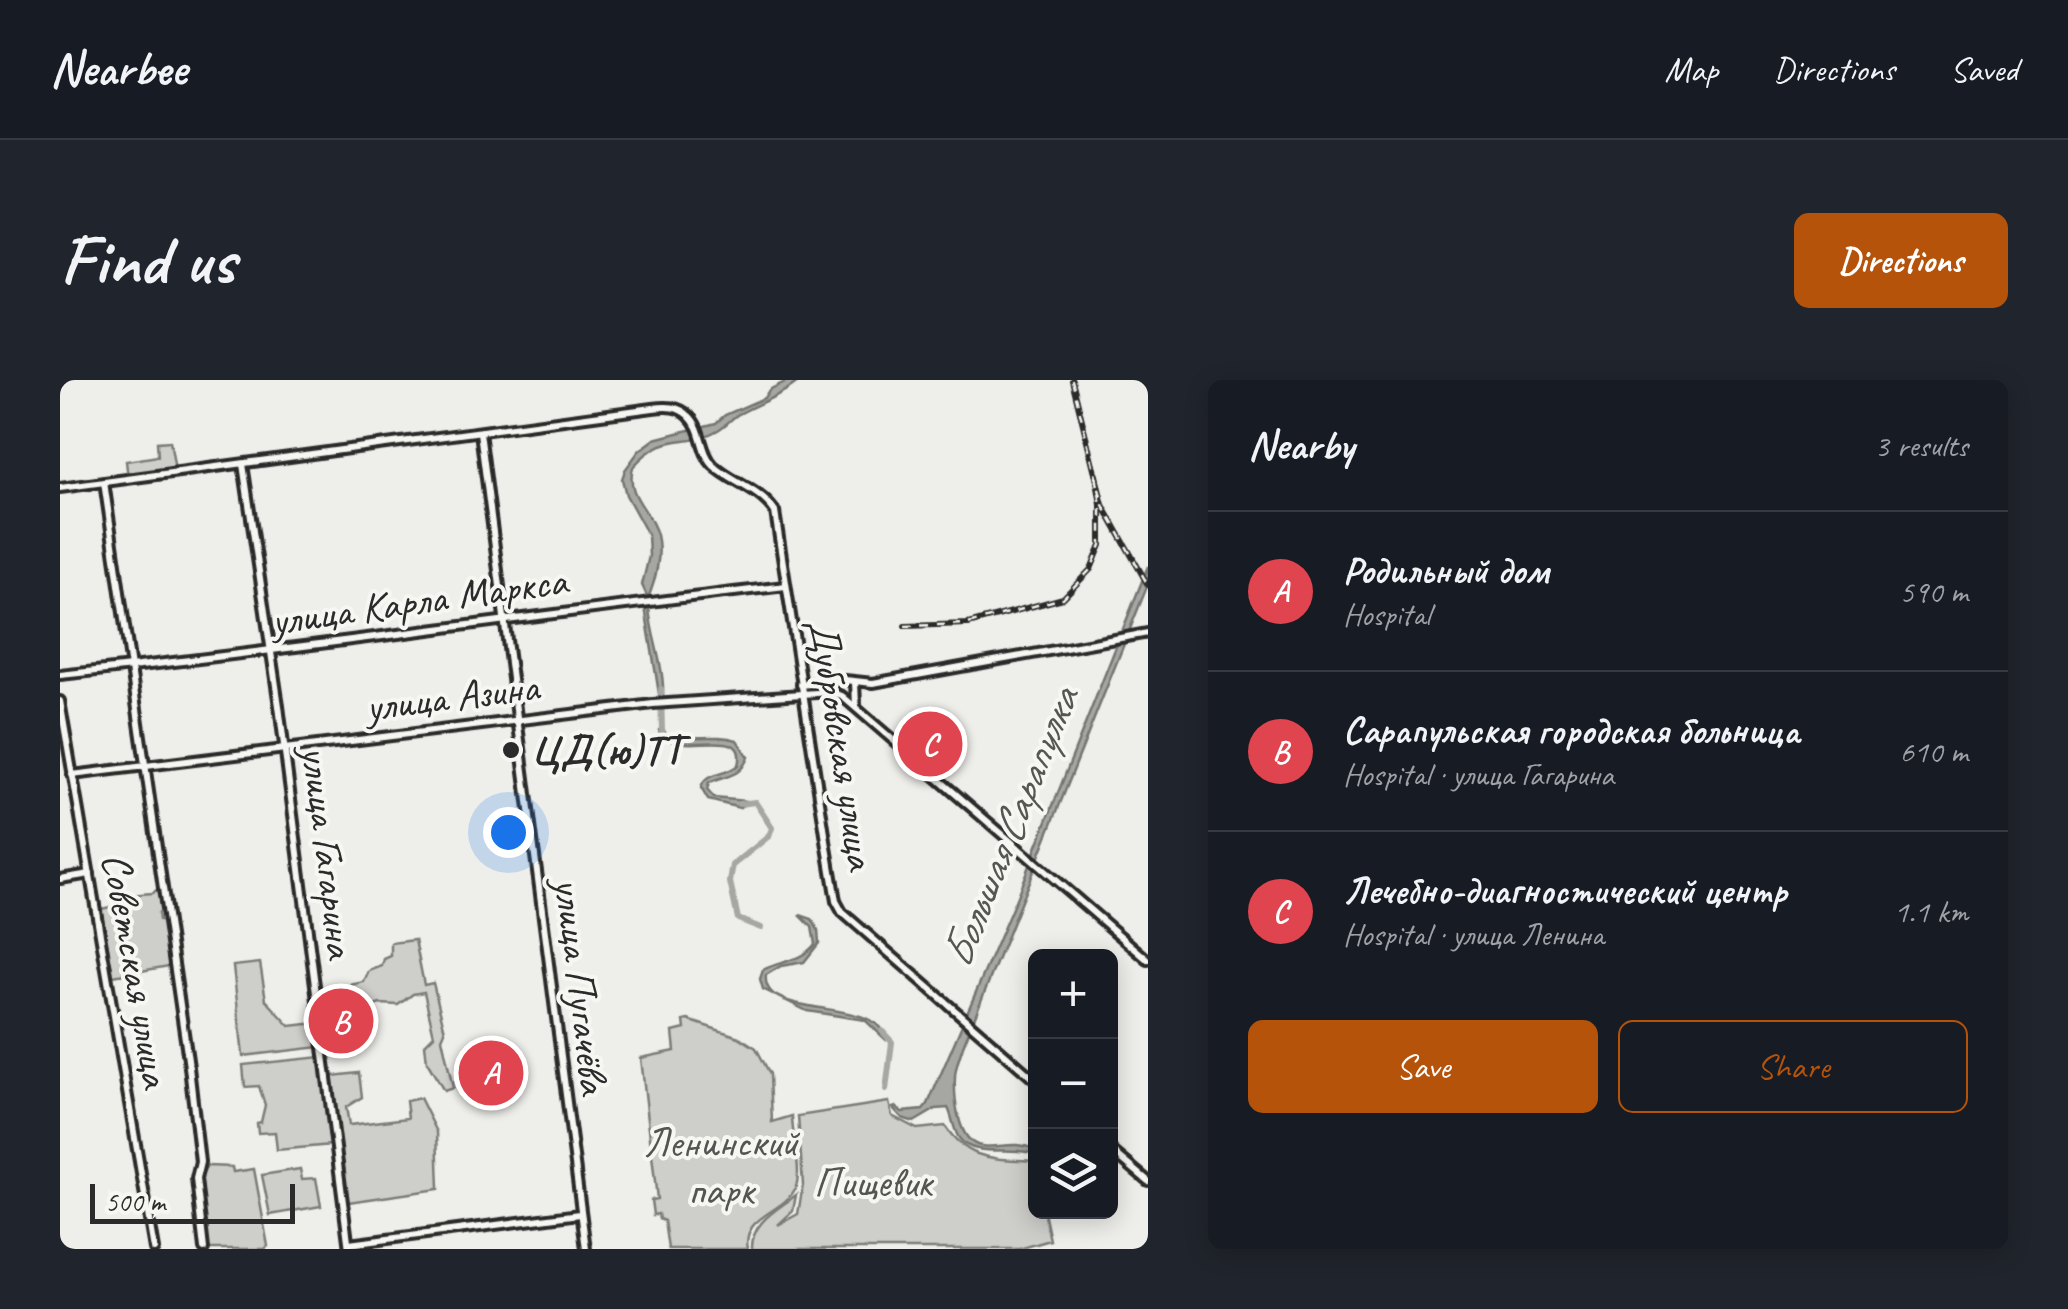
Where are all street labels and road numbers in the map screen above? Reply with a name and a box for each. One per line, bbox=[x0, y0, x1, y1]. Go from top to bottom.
street label: улица Карла Маркса bbox=[265, 554, 573, 648]
street label: Дубровская улица bbox=[796, 615, 888, 875]
street label: улица Азина bbox=[360, 660, 544, 734]
street label: улица Гагарина bbox=[288, 740, 368, 963]
street label: Советская улица bbox=[89, 849, 183, 1094]
street label: улица Пугачёва bbox=[541, 872, 621, 1100]

